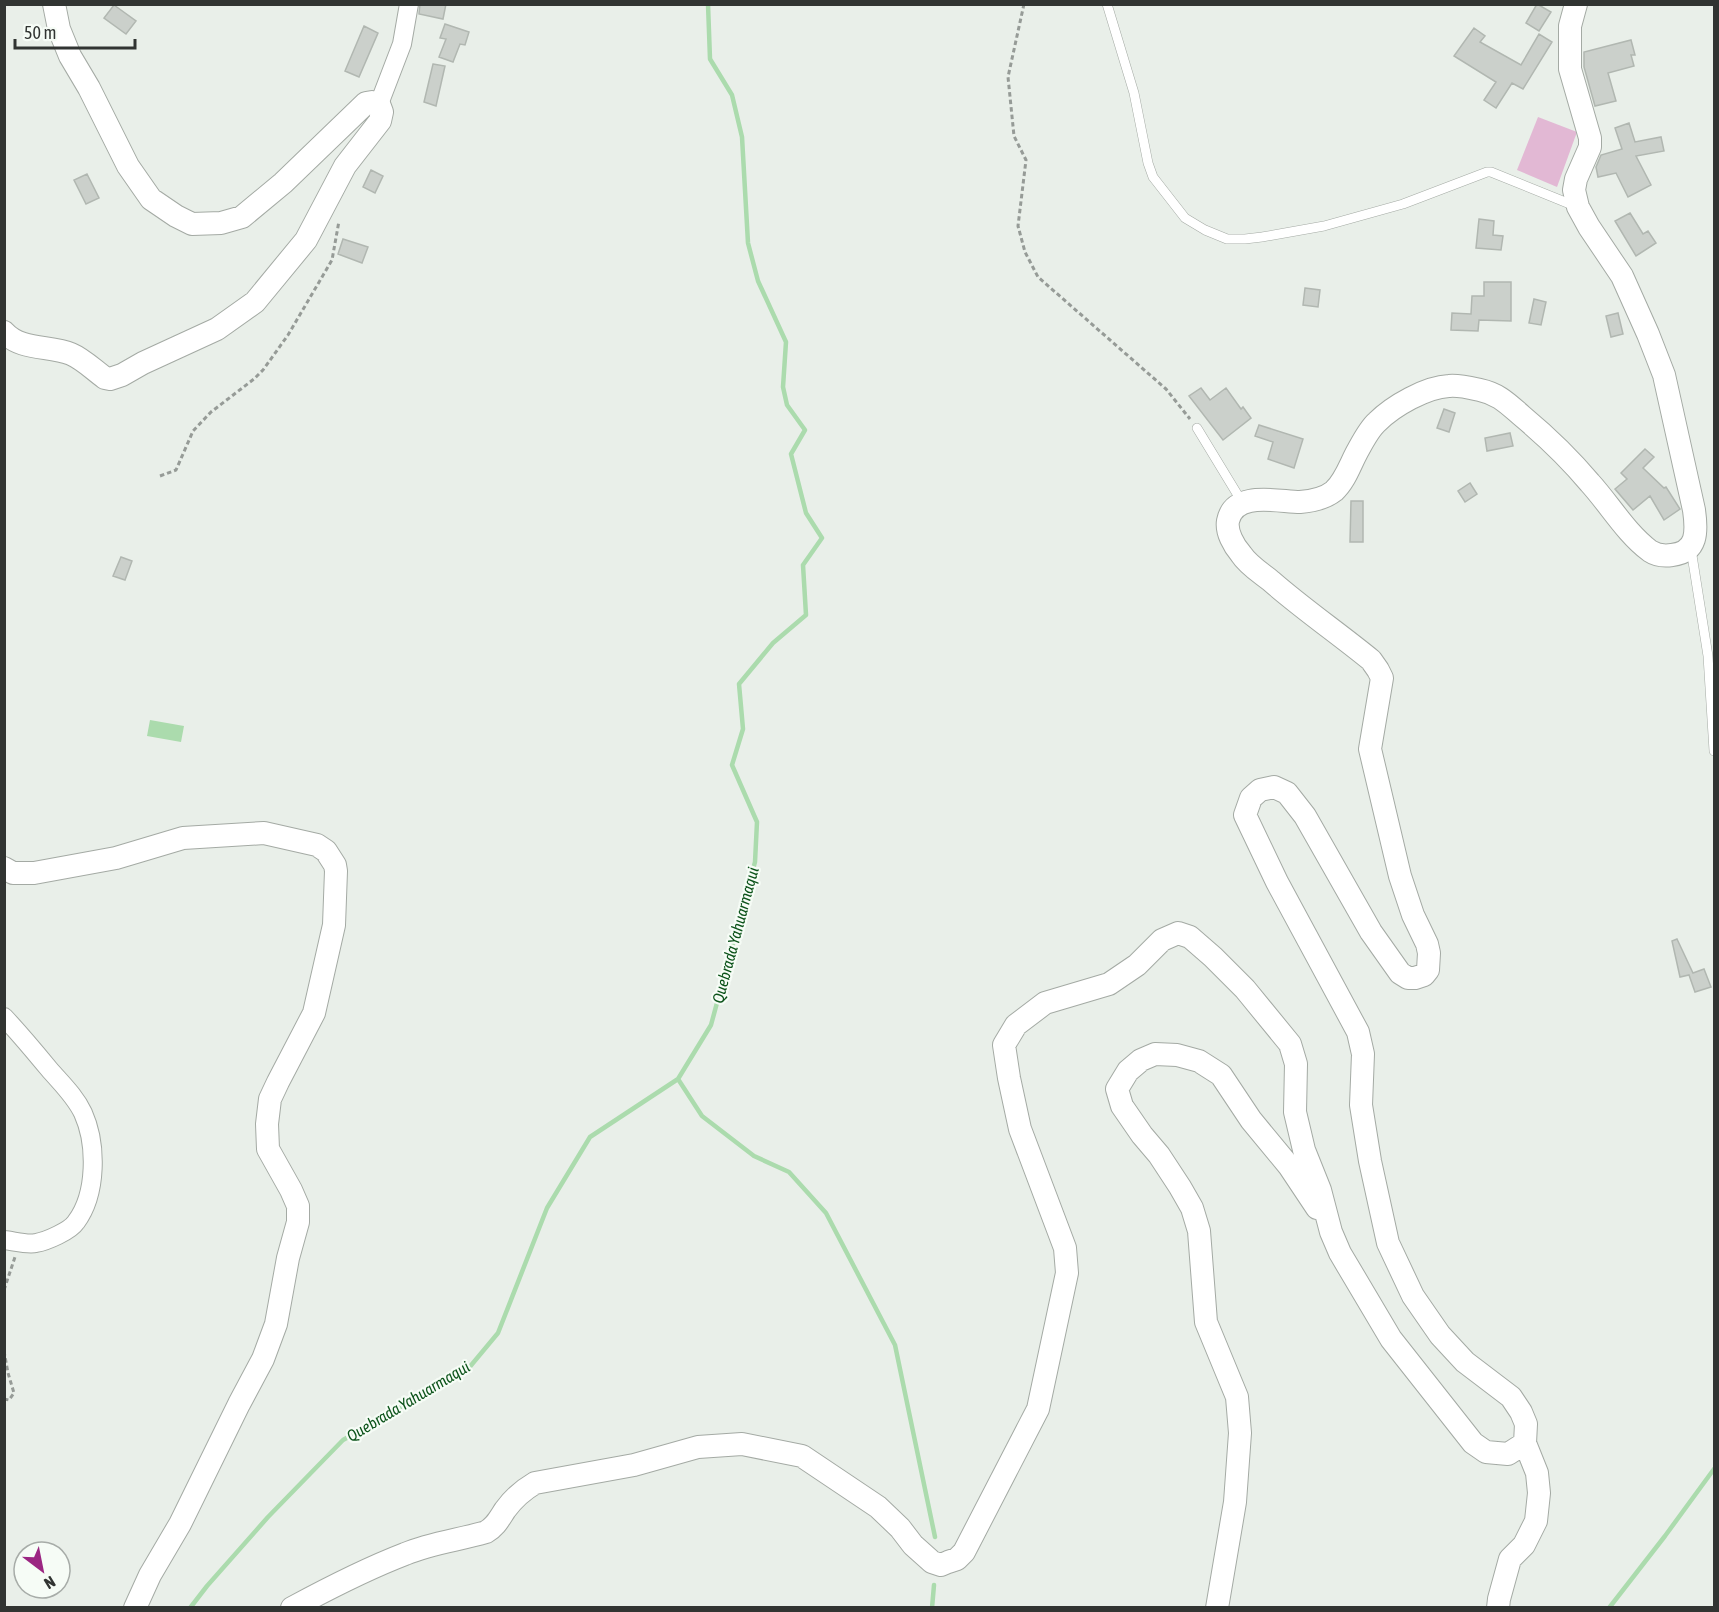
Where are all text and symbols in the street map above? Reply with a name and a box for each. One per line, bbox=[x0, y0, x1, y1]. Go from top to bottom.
scale bar bbox=[15, 12, 135, 50]
text: 50 m bbox=[24, 22, 56, 43]
water label: Quebrada Yahuarmaqui bbox=[708, 865, 763, 1005]
water label: Quebrada Yahuarmaqui bbox=[343, 1357, 473, 1446]
north arrow bbox=[12, 1540, 72, 1600]
text: N bbox=[41, 1573, 59, 1593]

